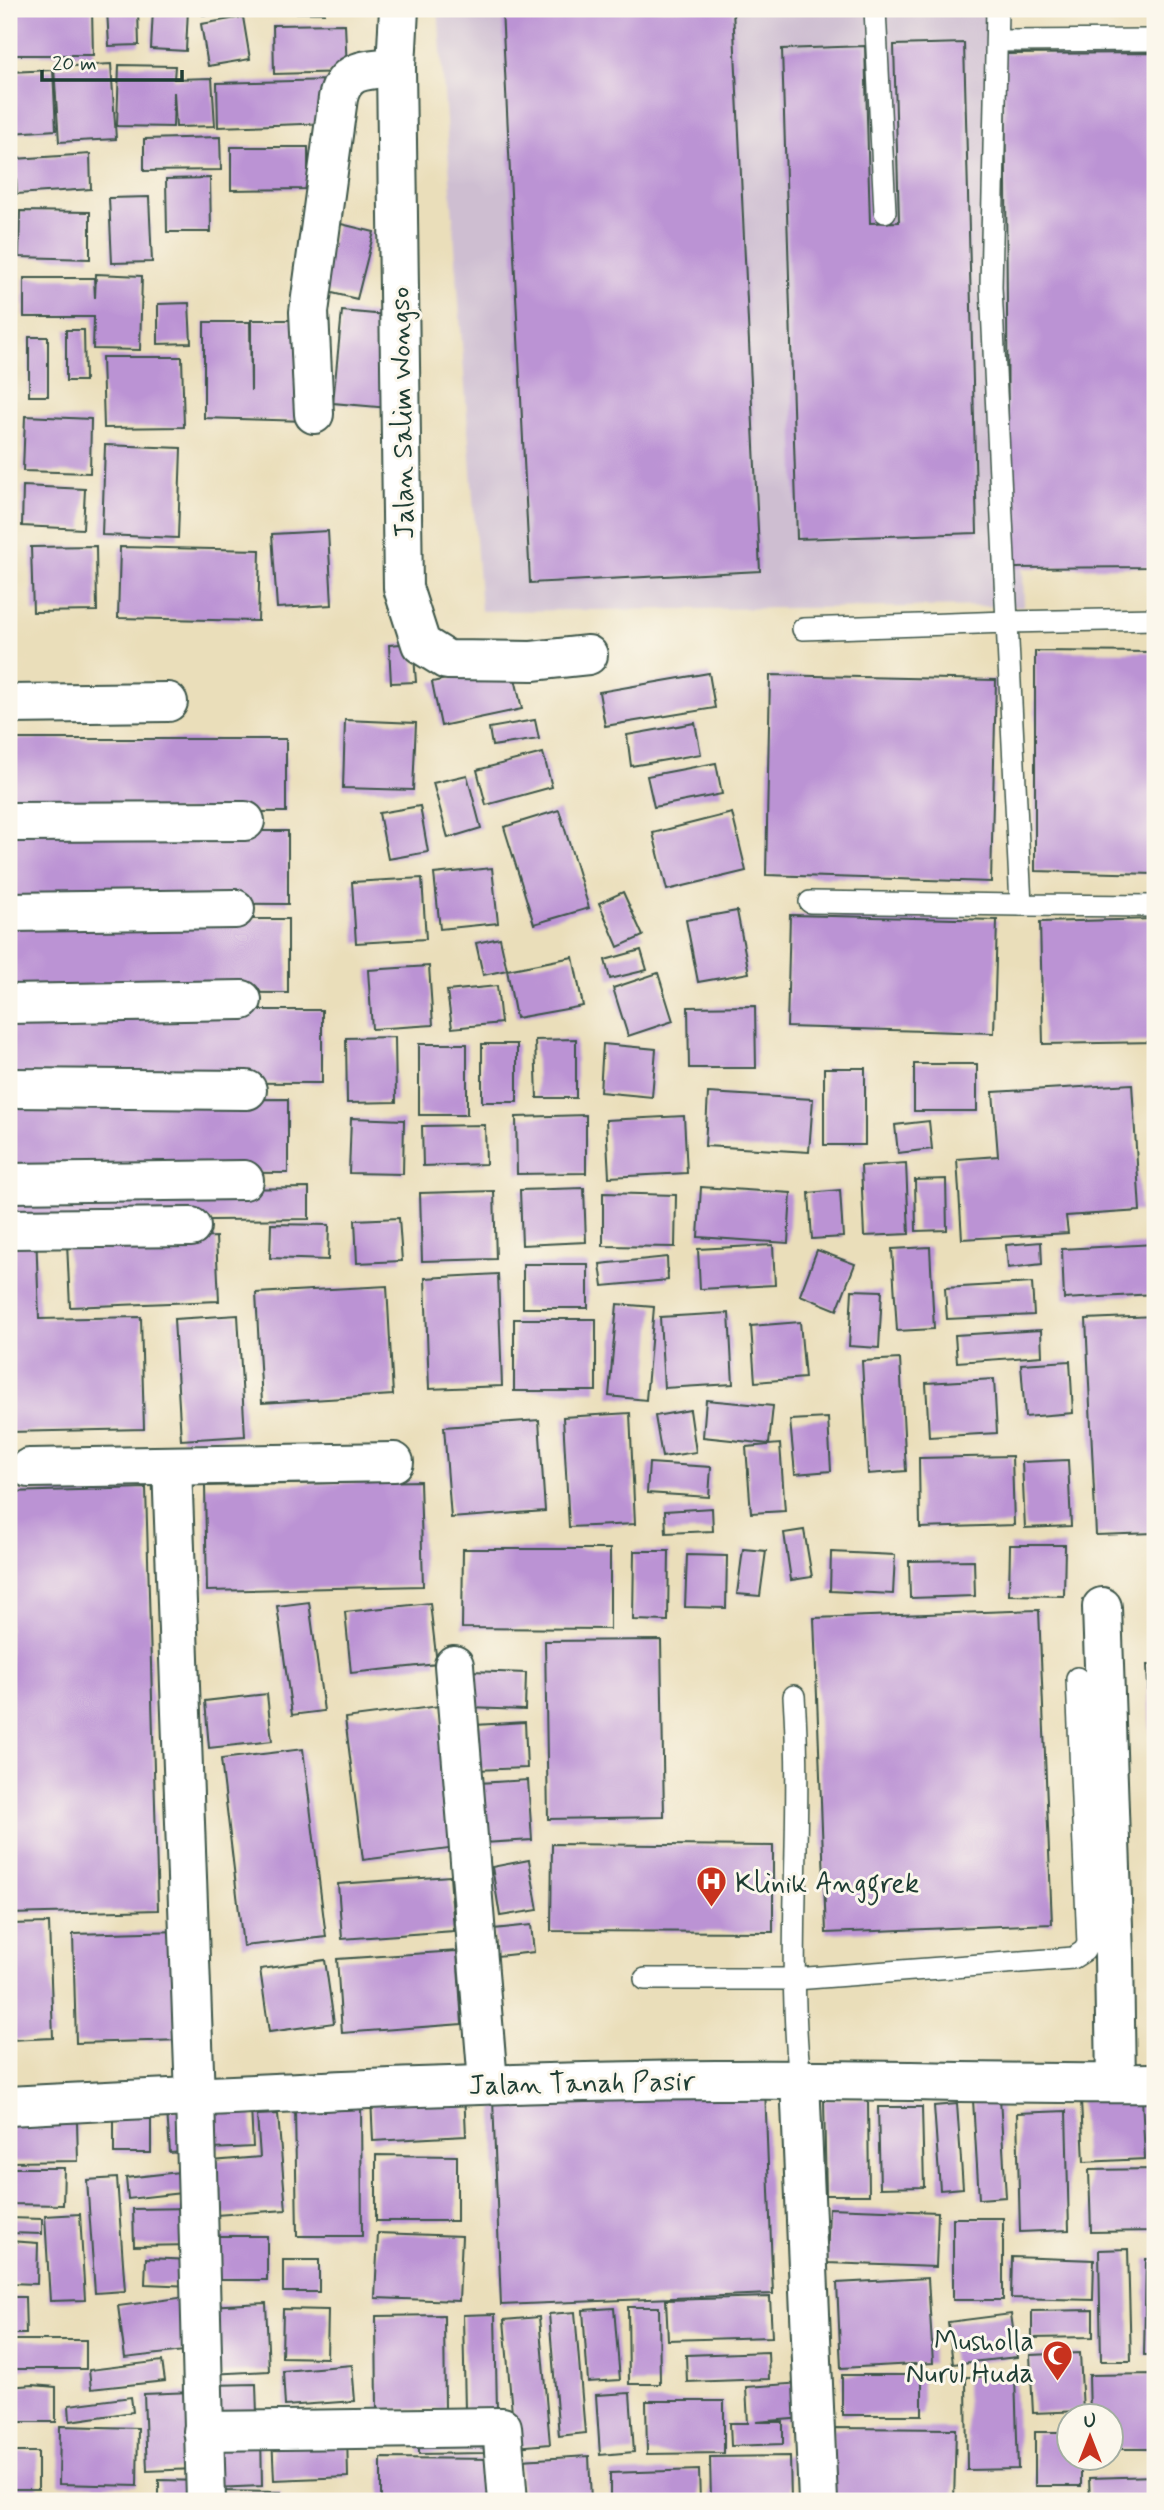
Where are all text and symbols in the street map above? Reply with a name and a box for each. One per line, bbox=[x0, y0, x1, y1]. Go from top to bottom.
scale bar bbox=[42, 38, 182, 82]
text: 20 m bbox=[52, 50, 97, 78]
street label: Jalan Salim Wongso bbox=[383, 287, 424, 539]
hospital icon: Klinik Anggrek bbox=[695, 1865, 729, 1909]
place label: Klinik Anggrek bbox=[735, 1866, 919, 1906]
street label: Jalan Tanah Pasir bbox=[468, 2064, 697, 2105]
place label: Musholla Nurul Huda bbox=[906, 2324, 1034, 2393]
mosque icon: Musholla Nurul Huda bbox=[1040, 2339, 1074, 2383]
north arrow bbox=[1056, 2402, 1126, 2472]
text: U bbox=[1084, 2409, 1096, 2434]

